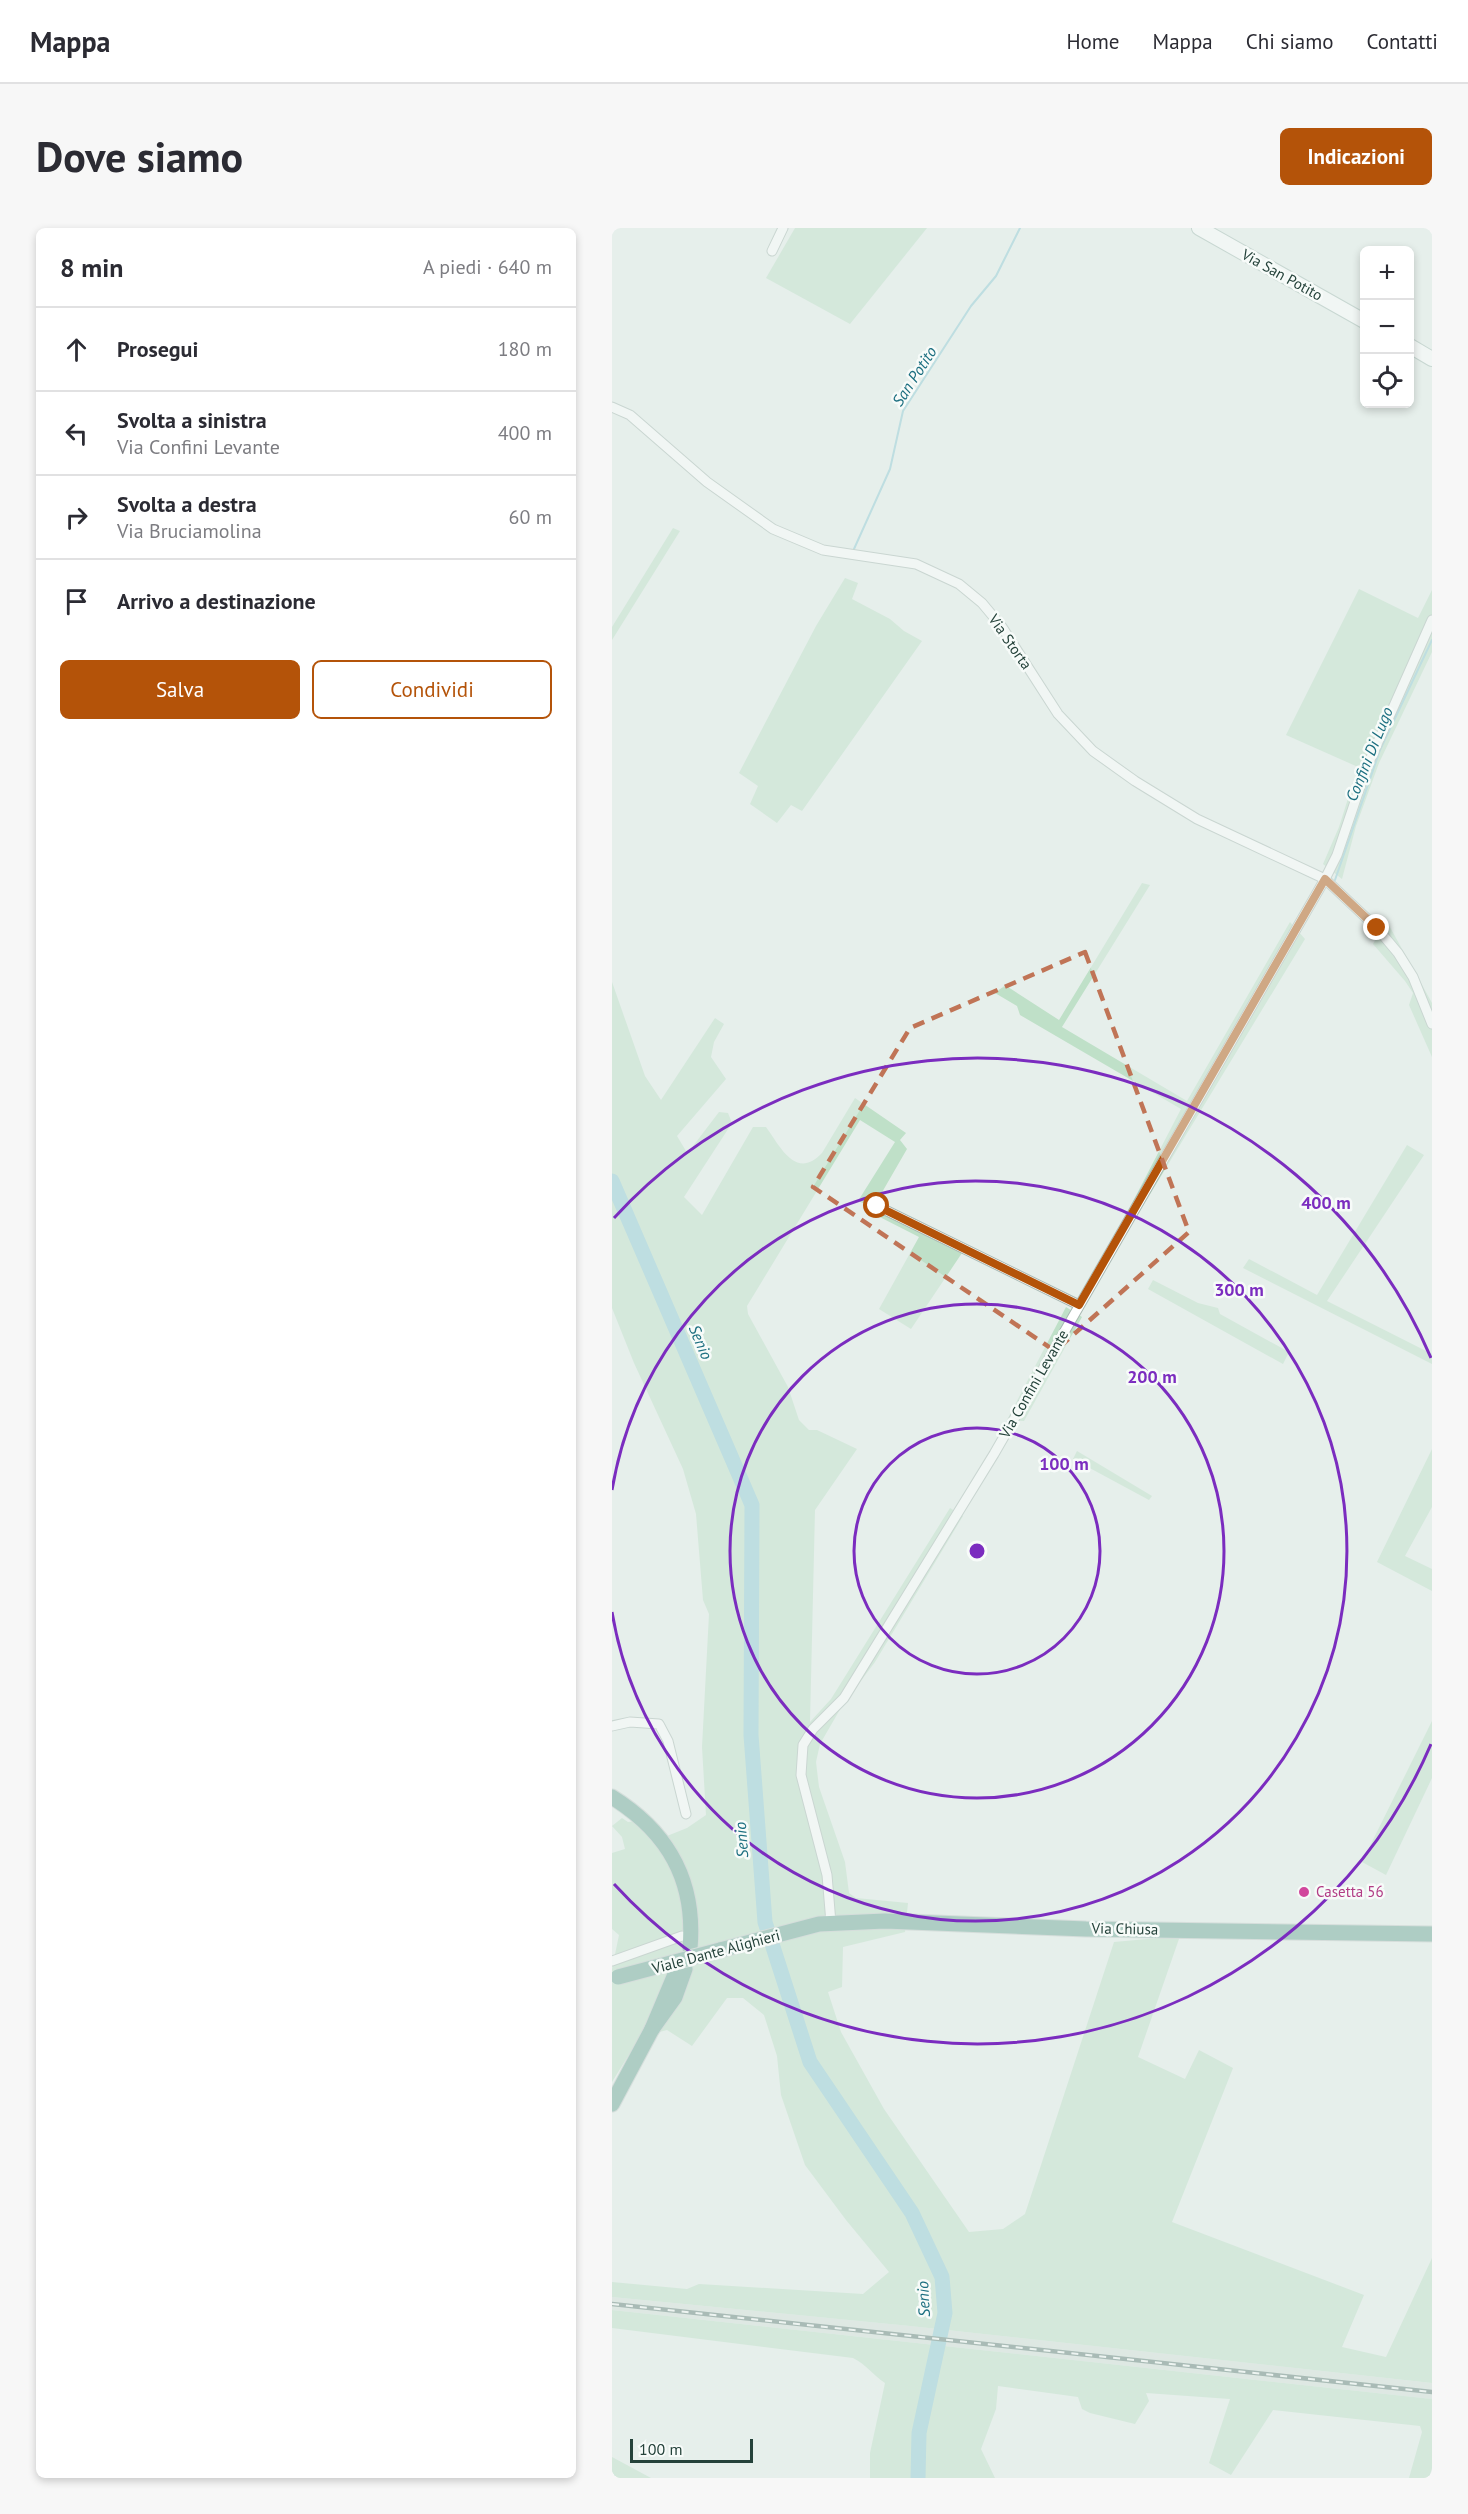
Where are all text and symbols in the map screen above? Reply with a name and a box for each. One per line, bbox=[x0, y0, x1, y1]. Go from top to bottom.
text: Mappa bbox=[30, 23, 110, 60]
text: Home bbox=[1066, 28, 1120, 55]
text: Mappa bbox=[1153, 28, 1213, 55]
text: Chi siamo bbox=[1246, 28, 1334, 55]
text: Contatti bbox=[1367, 28, 1438, 55]
button: Indicazioni bbox=[1280, 128, 1432, 185]
text: Dove siamo bbox=[36, 129, 243, 184]
street label: Via San Potito bbox=[1238, 244, 1326, 305]
map controls bbox=[1360, 246, 1414, 408]
button: + bbox=[1360, 246, 1414, 300]
text: 8 min bbox=[60, 251, 123, 284]
text: A piedi · 640 m bbox=[423, 254, 552, 280]
button: − bbox=[1360, 300, 1414, 354]
icon: ahead bbox=[60, 333, 93, 366]
text: Prosegui bbox=[117, 335, 198, 363]
text: 180 m bbox=[498, 336, 552, 362]
water label: San Potito bbox=[887, 342, 941, 410]
button: locate bbox=[1360, 354, 1414, 408]
text: Svolta a sinistra bbox=[117, 406, 267, 434]
icon: left bbox=[60, 417, 93, 450]
text: 400 m bbox=[498, 420, 552, 446]
text: Via Confini Levante bbox=[117, 434, 280, 460]
text: Svolta a destra bbox=[117, 490, 257, 518]
icon: right bbox=[60, 501, 93, 534]
text: 60 m bbox=[509, 504, 552, 530]
text: Via Bruciamolina bbox=[117, 518, 262, 544]
icon: arrive bbox=[60, 585, 93, 618]
text: Arrivo a destinazione bbox=[117, 587, 316, 615]
street label: Via Storta bbox=[984, 610, 1036, 673]
button: Salva bbox=[60, 660, 300, 719]
button: Condividi bbox=[312, 660, 552, 719]
water label: Confini Di Lugo bbox=[1341, 704, 1397, 804]
route end bbox=[1363, 914, 1389, 940]
text: 400 m bbox=[1301, 1191, 1351, 1214]
route start bbox=[863, 1192, 889, 1218]
text: 300 m bbox=[1214, 1278, 1264, 1301]
water label: Senio bbox=[685, 1322, 717, 1362]
street label: Via Confini Levante bbox=[994, 1326, 1072, 1442]
text: 200 m bbox=[1127, 1365, 1177, 1388]
text: 100 m bbox=[1039, 1452, 1089, 1475]
centre of rings bbox=[967, 1541, 987, 1561]
water label: Senio bbox=[730, 1821, 752, 1859]
place label: Casetta 56 bbox=[1316, 1882, 1384, 1901]
marker: Casetta 56 bbox=[1297, 1885, 1311, 1899]
street label: Via Chiusa bbox=[1091, 1918, 1158, 1939]
street label: Viale Dante Alighieri bbox=[649, 1925, 782, 1978]
water label: Senio bbox=[912, 2280, 934, 2317]
scale bar bbox=[630, 2436, 753, 2464]
text: 100 m bbox=[639, 2439, 682, 2459]

